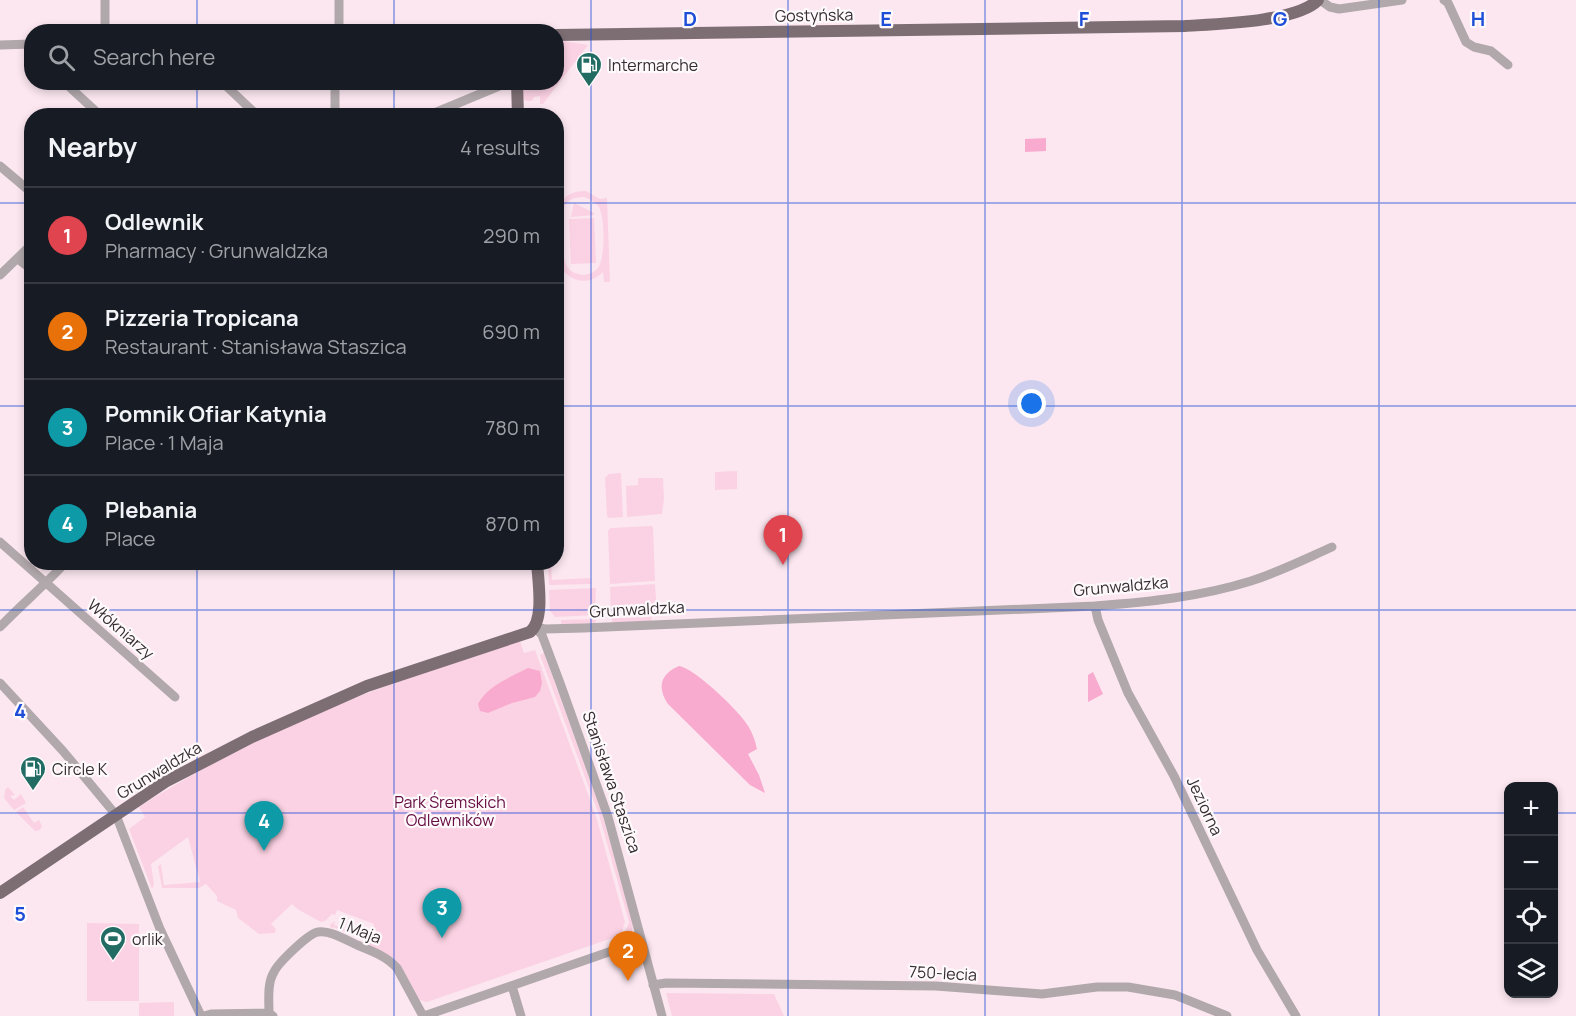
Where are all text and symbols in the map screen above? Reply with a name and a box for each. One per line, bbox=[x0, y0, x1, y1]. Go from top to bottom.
street label: Gostyńska bbox=[775, 3, 853, 27]
text: D bbox=[683, 5, 697, 32]
text: E bbox=[880, 5, 892, 32]
text: F bbox=[1079, 5, 1090, 32]
text: G bbox=[1273, 5, 1288, 32]
text: H bbox=[1471, 5, 1485, 32]
search box bbox=[24, 24, 564, 90]
icon: search bbox=[45, 41, 78, 74]
text: Search here bbox=[93, 42, 215, 72]
fuel station icon: Intermarche bbox=[574, 50, 604, 88]
place label: Intermarche bbox=[608, 54, 698, 76]
text: Nearby bbox=[48, 129, 137, 165]
text: 4 results bbox=[460, 134, 540, 161]
text: Odlewnik bbox=[105, 207, 203, 237]
text: 1 bbox=[63, 222, 72, 249]
text: 290 m bbox=[483, 222, 540, 249]
text: Pharmacy · Grunwaldzka bbox=[105, 237, 328, 264]
text: Pizzeria Tropicana bbox=[105, 303, 299, 333]
text: 2 bbox=[62, 318, 73, 345]
text: 690 m bbox=[482, 318, 540, 345]
text: Restaurant · Stanisława Staszica bbox=[105, 333, 407, 360]
your location bbox=[1017, 389, 1046, 418]
text: Pomnik Ofiar Katynia bbox=[105, 399, 327, 429]
text: 3 bbox=[62, 414, 73, 441]
text: 780 m bbox=[485, 414, 540, 441]
text: Place · 1 Maja bbox=[105, 429, 224, 456]
text: Plebania bbox=[105, 495, 197, 525]
text: 4 bbox=[61, 510, 74, 537]
text: 870 m bbox=[485, 510, 540, 537]
pin: 1 bbox=[764, 516, 802, 565]
text: Place bbox=[105, 525, 155, 552]
street label: Grunwaldzka bbox=[1073, 571, 1169, 601]
street label: Włókniarzy bbox=[83, 594, 159, 664]
street label: Grunwaldzka bbox=[589, 596, 685, 622]
text: 4 bbox=[14, 697, 26, 724]
street label: Stanisława Staszica bbox=[577, 708, 647, 856]
street label: Grunwaldzka bbox=[113, 736, 205, 804]
fuel station icon: Circle K bbox=[18, 754, 48, 792]
place label: Circle K bbox=[52, 758, 108, 780]
street label: Jeziorna bbox=[1182, 773, 1228, 839]
map controls bbox=[1504, 782, 1558, 998]
button: + bbox=[1504, 782, 1558, 836]
park label: Park Śremskich Odlewników bbox=[394, 791, 506, 831]
pin: 4 bbox=[244, 802, 284, 851]
button: − bbox=[1504, 836, 1558, 890]
pin: 3 bbox=[422, 888, 462, 938]
button: locate bbox=[1504, 890, 1558, 944]
text: 5 bbox=[14, 900, 26, 927]
street label: 1 Maja bbox=[335, 911, 385, 949]
sports icon: orlik bbox=[98, 924, 128, 962]
place label: orlik bbox=[132, 928, 164, 950]
pin: 2 bbox=[608, 932, 648, 981]
button: layers bbox=[1504, 944, 1558, 998]
street label: 750-lecia bbox=[908, 960, 978, 986]

